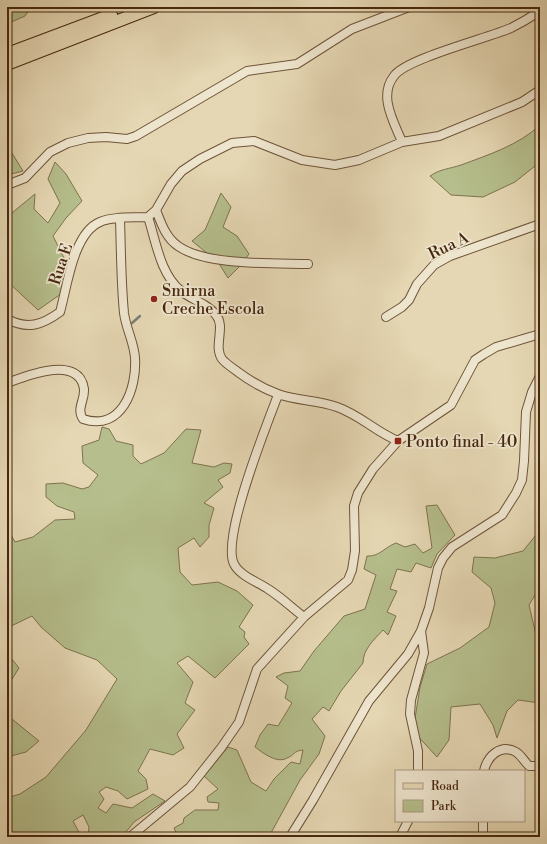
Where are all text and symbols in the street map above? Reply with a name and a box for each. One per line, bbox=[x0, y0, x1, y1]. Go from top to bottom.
street label: Rua A bbox=[425, 227, 473, 264]
street label: Rua E bbox=[45, 241, 77, 288]
place label: Smirna Creche Escola bbox=[162, 281, 266, 319]
marker: Smirna Creche Escola bbox=[149, 294, 159, 304]
place label: Ponto final - 40 bbox=[406, 432, 517, 452]
marker: Ponto final - 40 bbox=[393, 436, 403, 446]
legend bbox=[395, 770, 525, 822]
text: Road bbox=[431, 779, 459, 794]
text: Park bbox=[431, 799, 457, 814]

